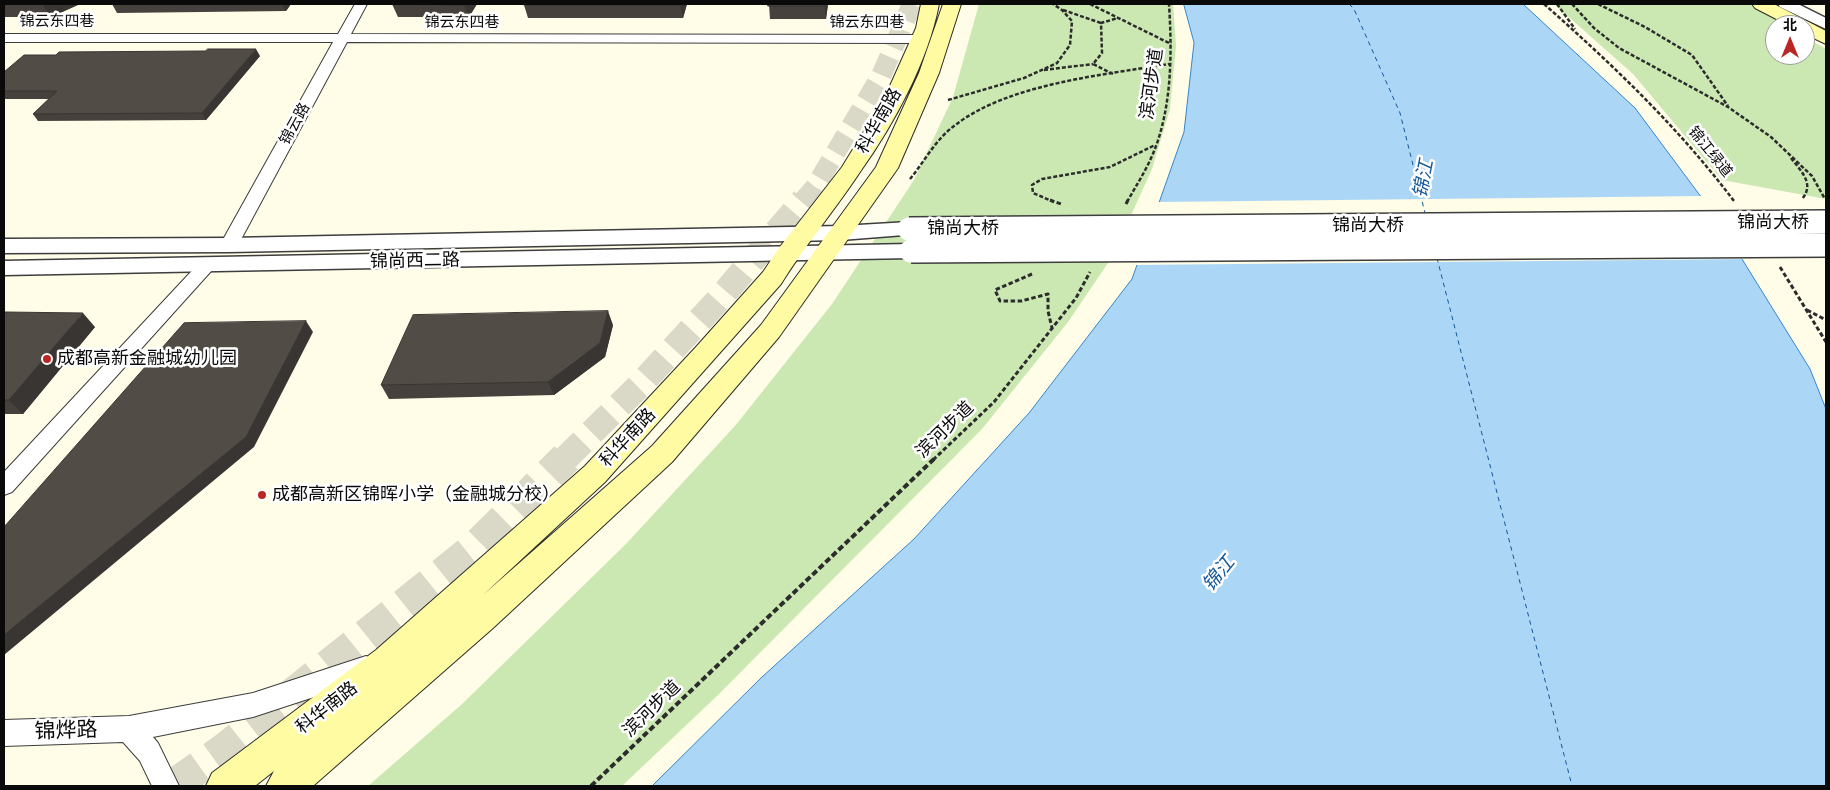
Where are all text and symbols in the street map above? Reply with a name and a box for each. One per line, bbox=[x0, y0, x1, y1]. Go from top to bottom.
street label: 锦云东四巷 bbox=[20, 13, 94, 31]
street label: 锦云东四巷 bbox=[425, 14, 499, 32]
street label: 锦云东四巷 bbox=[830, 14, 904, 32]
north arrow bbox=[1765, 15, 1815, 65]
text: 北 bbox=[1783, 17, 1797, 34]
street label: 滨河步道 bbox=[1136, 47, 1168, 121]
street label: 科华南路 bbox=[852, 84, 906, 158]
street label: 锦云路 bbox=[276, 100, 314, 148]
street label: 锦江绿道 bbox=[1684, 123, 1736, 181]
water label: 锦江 bbox=[1409, 158, 1439, 200]
street label: 锦尚大桥 bbox=[1737, 212, 1809, 234]
street label: 锦尚大桥 bbox=[1332, 215, 1404, 237]
street label: 锦尚大桥 bbox=[927, 218, 999, 240]
street label: 锦尚西二路 bbox=[370, 249, 460, 273]
place label: 成都高新金融城幼儿园 bbox=[57, 348, 237, 370]
marker: 成都高新金融城幼儿园 bbox=[41, 353, 53, 365]
street label: 滨河步道 bbox=[912, 397, 978, 463]
street label: 科华南路 bbox=[596, 404, 660, 472]
place label: 成都高新区锦晖小学（金融城分校） bbox=[272, 484, 560, 506]
marker: 成都高新区锦晖小学（金融城分校） bbox=[256, 489, 268, 501]
water label: 锦江 bbox=[1198, 552, 1240, 596]
street label: 滨河步道 bbox=[619, 676, 685, 742]
street label: 科华南路 bbox=[292, 677, 362, 739]
street label: 锦烨路 bbox=[34, 717, 98, 745]

